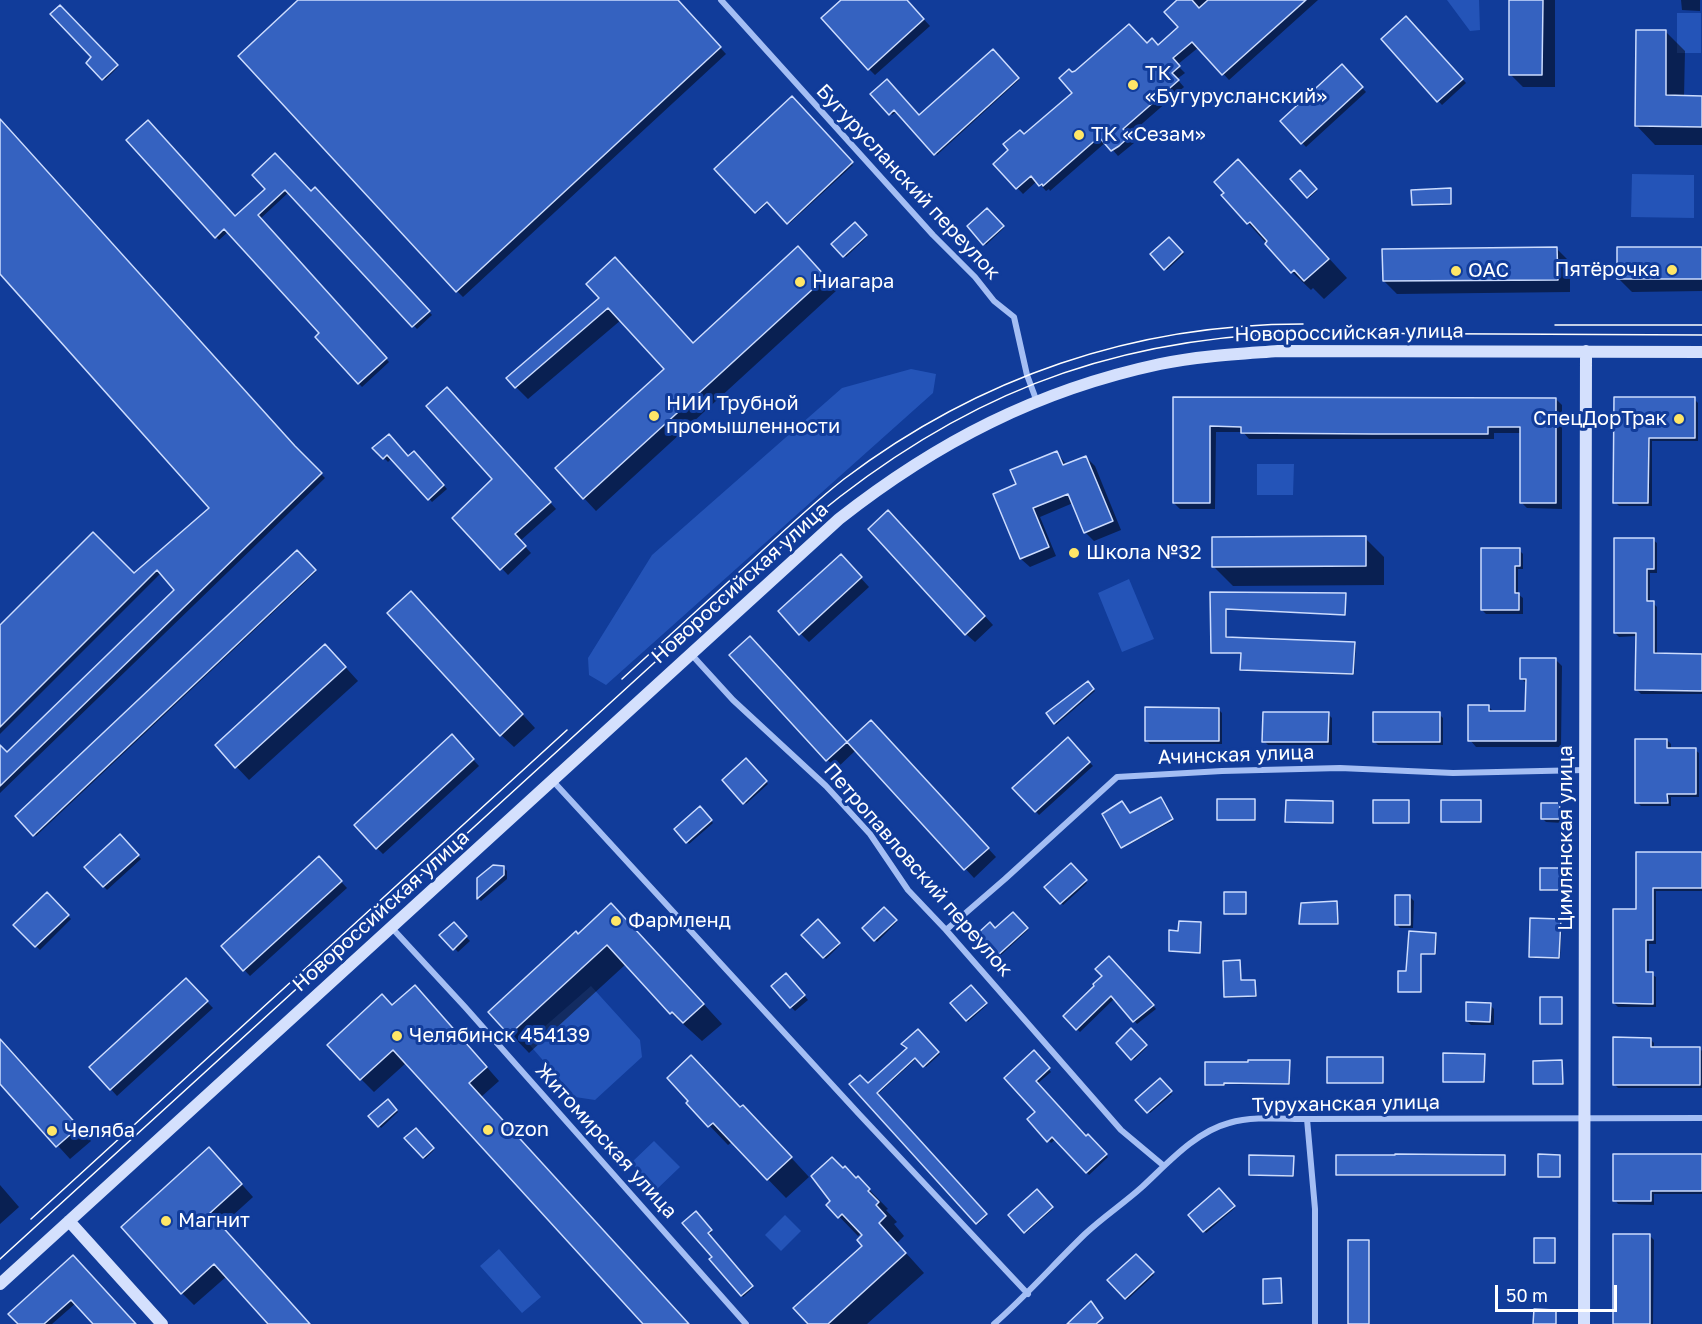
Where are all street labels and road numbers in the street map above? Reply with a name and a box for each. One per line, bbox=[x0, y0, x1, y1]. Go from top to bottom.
street label: Бугурусланский переулок bbox=[811, 79, 1005, 285]
street label: Новороссийская улица bbox=[1234, 319, 1464, 347]
street label: Новороссийская улица bbox=[647, 497, 833, 669]
street label: Ачинская улица bbox=[1157, 740, 1315, 770]
street label: Цимлянская улица bbox=[1554, 745, 1578, 931]
street label: Петропавловский переулок bbox=[819, 758, 1017, 982]
street label: Новороссийская улица bbox=[288, 825, 474, 997]
street label: Житомирская улица bbox=[530, 1059, 682, 1223]
street label: Туруханская улица bbox=[1252, 1090, 1440, 1118]

